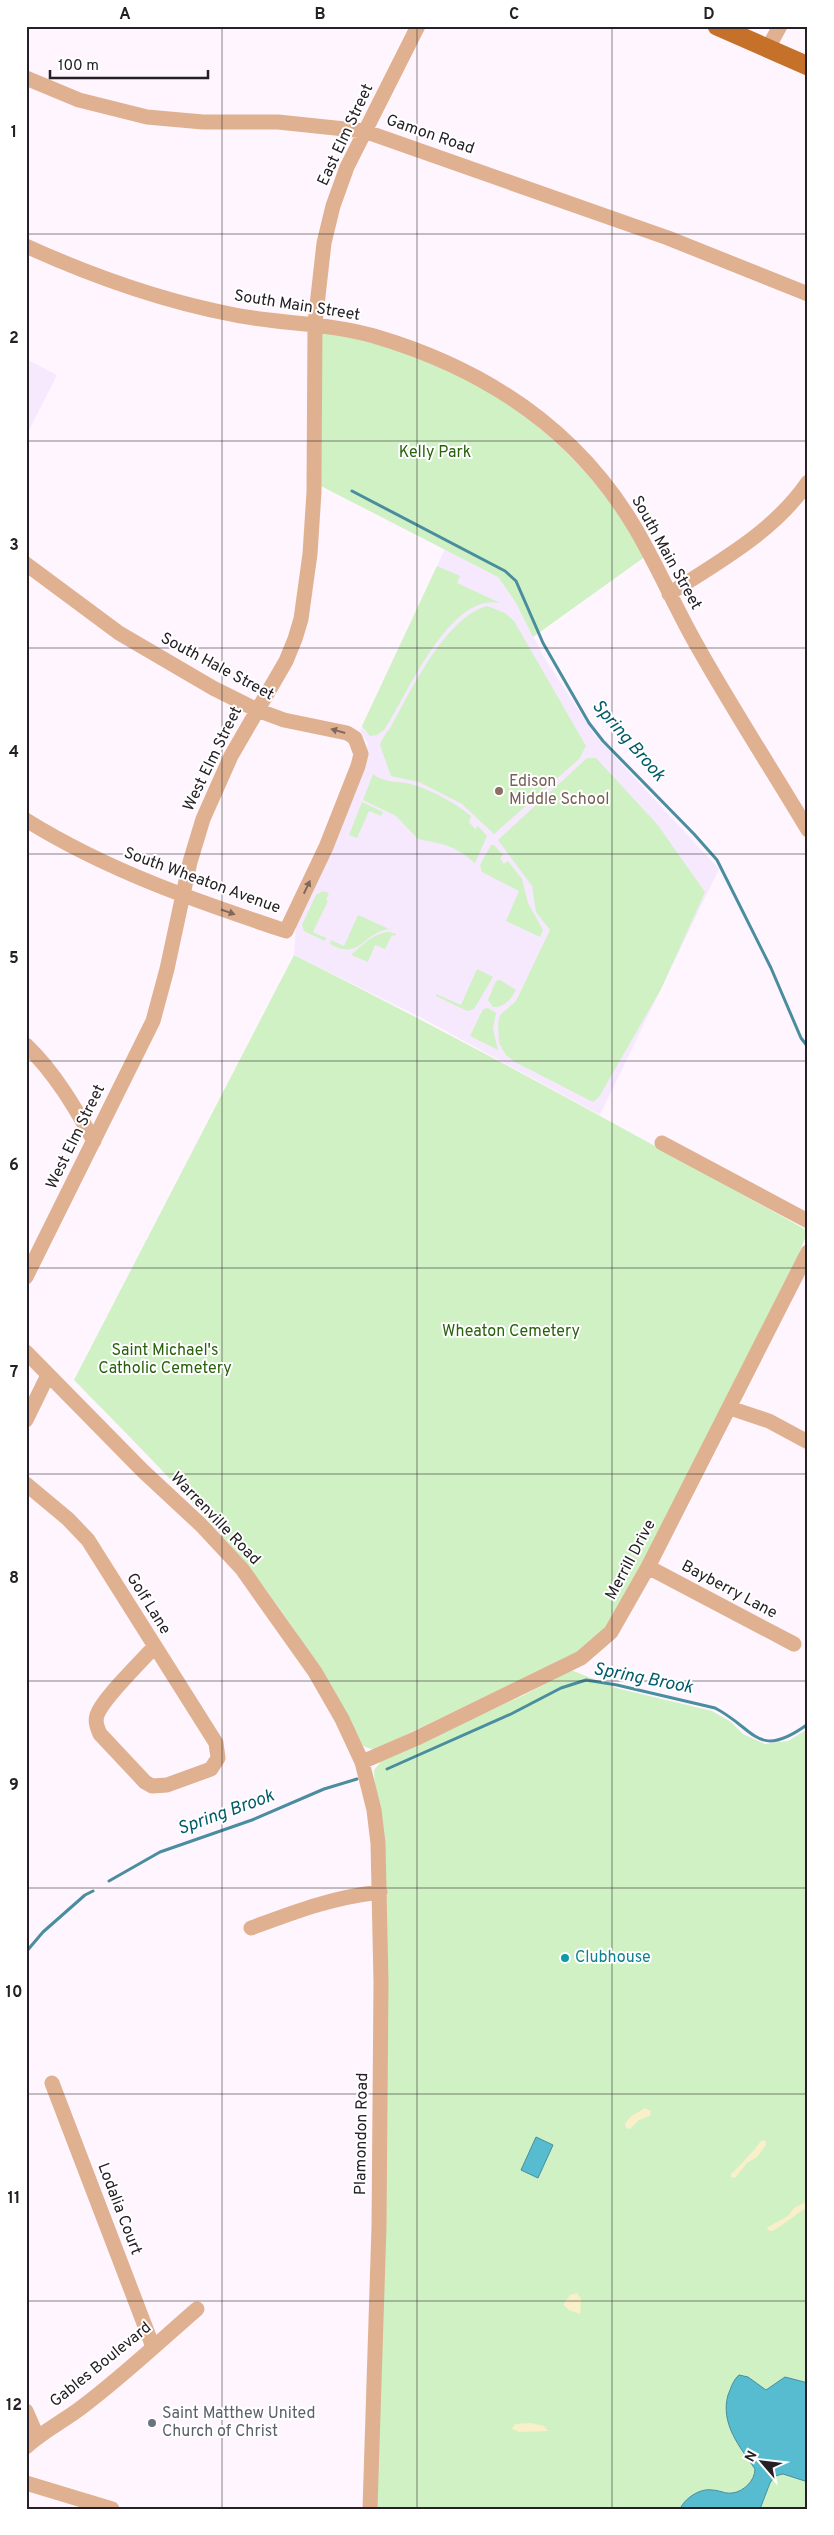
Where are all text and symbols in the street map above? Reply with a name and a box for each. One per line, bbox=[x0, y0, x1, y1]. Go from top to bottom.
text: A bbox=[119, 5, 131, 25]
text: B bbox=[314, 5, 326, 25]
text: C bbox=[509, 5, 519, 25]
text: D bbox=[703, 5, 715, 25]
scale bar bbox=[50, 48, 208, 80]
text: 100 m bbox=[58, 57, 99, 76]
street label: East Elm Street bbox=[314, 81, 378, 189]
street label: Gamon Road bbox=[383, 111, 477, 159]
text: 1 bbox=[11, 123, 17, 143]
street label: South Main Street bbox=[233, 286, 361, 326]
text: 2 bbox=[9, 329, 19, 349]
park label: Kelly Park bbox=[399, 443, 471, 463]
street label: South Main Street bbox=[626, 492, 706, 614]
text: 3 bbox=[9, 536, 19, 556]
street label: South Hale Street bbox=[157, 629, 277, 705]
water label: Spring Brook bbox=[586, 695, 670, 787]
street label: West Elm Street bbox=[179, 703, 247, 815]
one-way arrow bbox=[331, 726, 346, 734]
text: 4 bbox=[9, 743, 19, 763]
place label: Edison Middle School bbox=[509, 772, 609, 810]
marker: Edison Middle School bbox=[493, 785, 505, 797]
street label: South Wheaton Avenue bbox=[121, 843, 283, 919]
one-way arrow bbox=[303, 880, 311, 894]
one-way arrow bbox=[220, 908, 235, 916]
text: 5 bbox=[9, 949, 19, 969]
street label: West Elm Street bbox=[42, 1081, 110, 1193]
text: 6 bbox=[9, 1156, 19, 1176]
park label: Wheaton Cemetery bbox=[442, 1322, 580, 1342]
park label: Saint Michael's Catholic Cemetery bbox=[98, 1341, 232, 1379]
text: 7 bbox=[10, 1363, 18, 1383]
street label: Warrenville Road bbox=[166, 1468, 264, 1570]
street label: Merrill Drive bbox=[601, 1516, 661, 1604]
street label: Bayberry Lane bbox=[678, 1556, 780, 1624]
text: 8 bbox=[9, 1569, 19, 1589]
street label: Golf Lane bbox=[121, 1570, 175, 1638]
water label: Spring Brook bbox=[591, 1658, 696, 1700]
text: 9 bbox=[9, 1776, 19, 1796]
water label: Spring Brook bbox=[175, 1785, 278, 1841]
place label: Clubhouse bbox=[575, 1948, 651, 1968]
marker: Clubhouse bbox=[559, 1952, 571, 1964]
text: 10 bbox=[6, 1983, 22, 2003]
street label: Plamondon Road bbox=[351, 2073, 373, 2195]
street label: Lodalia Court bbox=[92, 2160, 146, 2258]
text: 11 bbox=[8, 2189, 20, 2209]
street label: Gables Boulevard bbox=[46, 2318, 156, 2412]
text: 12 bbox=[6, 2396, 22, 2416]
place label: Saint Matthew United Church of Christ bbox=[162, 2404, 316, 2442]
marker: Saint Matthew United Church of Christ bbox=[146, 2417, 158, 2429]
north arrow bbox=[736, 2438, 786, 2488]
text: N bbox=[742, 2448, 762, 2465]

